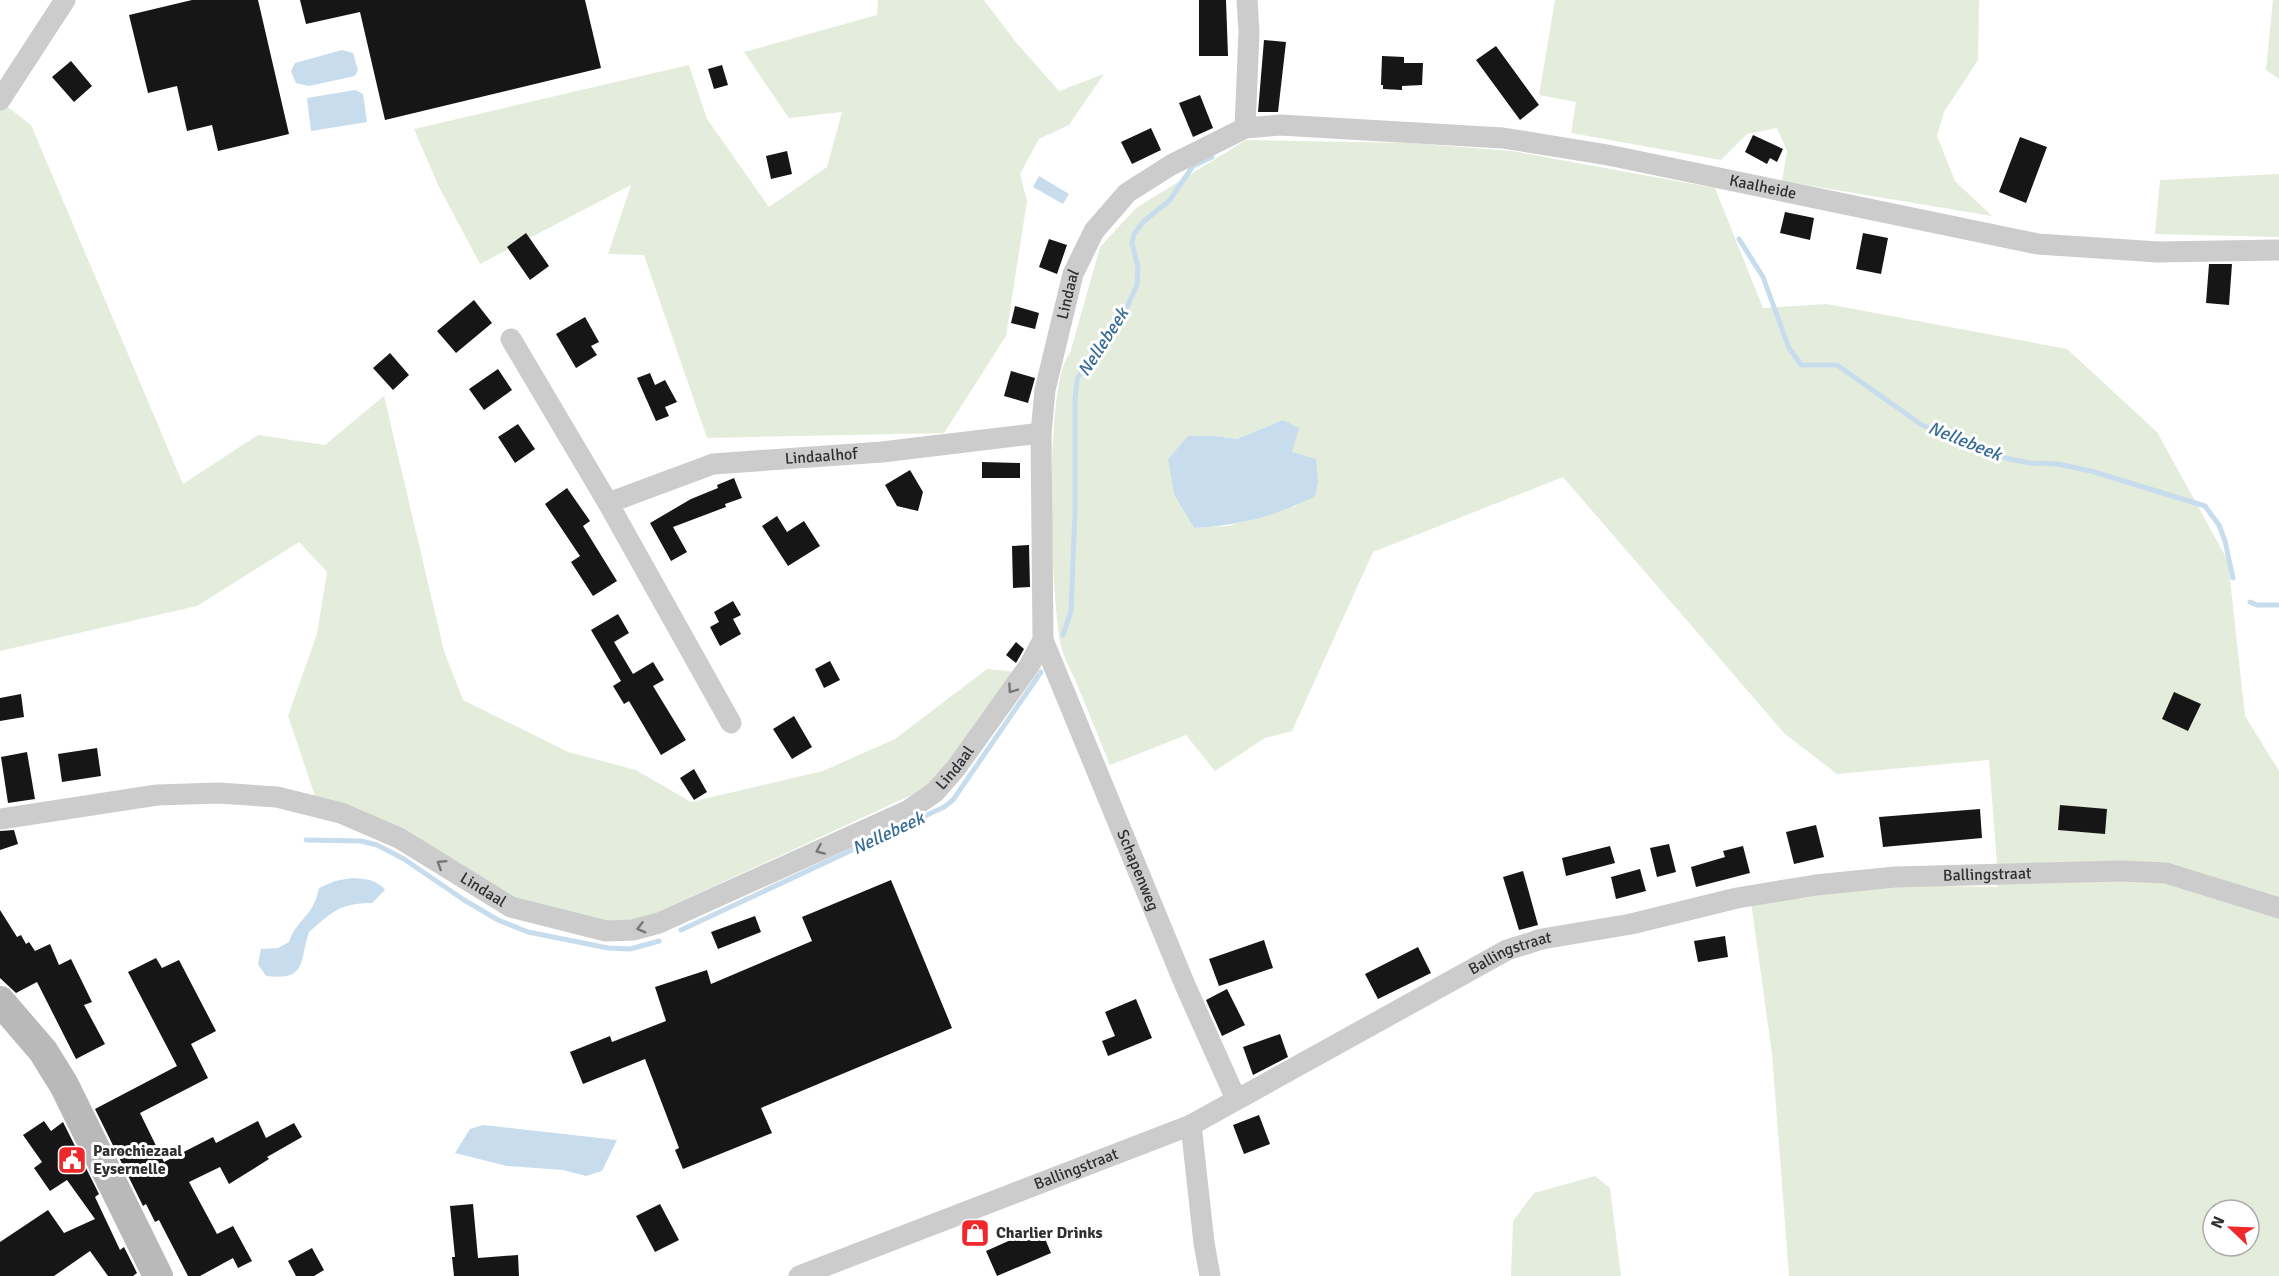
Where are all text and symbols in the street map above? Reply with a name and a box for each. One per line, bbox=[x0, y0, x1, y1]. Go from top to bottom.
street label: Kaalheide bbox=[1727, 170, 1798, 204]
street label: Lindaal bbox=[1052, 265, 1084, 321]
water label: Nellebeek bbox=[1073, 302, 1134, 380]
water label: Nellebeek bbox=[1925, 416, 2007, 466]
street label: Lindaalhof bbox=[784, 444, 859, 469]
one-way arrow bbox=[1008, 683, 1019, 694]
street label: Lindaal bbox=[932, 742, 979, 794]
water label: Nellebeek bbox=[848, 806, 929, 859]
street label: Schapenweg bbox=[1112, 827, 1163, 914]
one-way arrow bbox=[815, 843, 826, 855]
one-way arrow bbox=[437, 859, 447, 871]
street label: Ballingstraat bbox=[1943, 863, 2032, 886]
street label: Lindaal bbox=[456, 868, 510, 912]
one-way arrow bbox=[636, 920, 646, 933]
street label: Ballingstraat bbox=[1465, 928, 1553, 979]
place label: Parochiezaal Eysernelle bbox=[93, 1141, 182, 1179]
public building icon: Parochiezaal Eysernelle bbox=[56, 1144, 88, 1176]
street label: Ballingstraat bbox=[1031, 1144, 1121, 1194]
north arrow bbox=[2201, 1198, 2261, 1258]
text: N bbox=[2207, 1213, 2229, 1232]
shop icon: Charlier Drinks bbox=[959, 1217, 991, 1249]
place label: Charlier Drinks bbox=[996, 1223, 1103, 1243]

